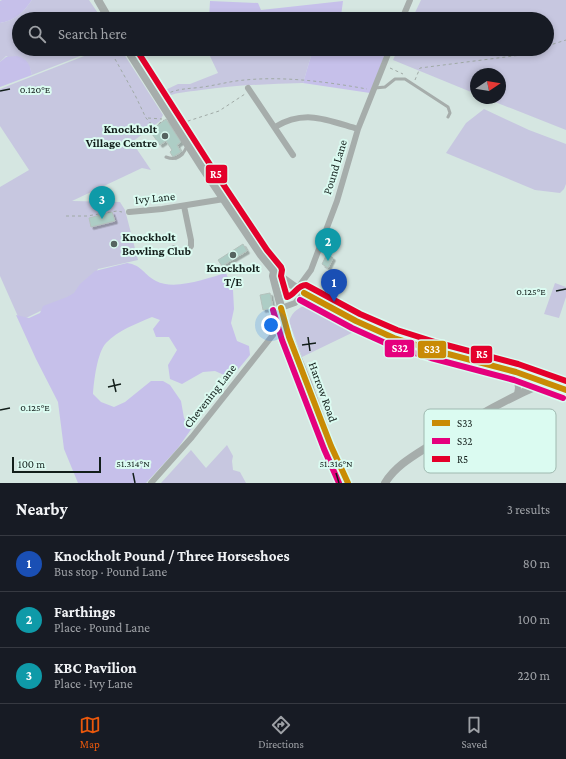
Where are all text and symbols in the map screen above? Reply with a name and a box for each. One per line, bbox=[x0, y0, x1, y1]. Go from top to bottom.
search box bbox=[12, 12, 554, 56]
icon: search bbox=[26, 23, 48, 45]
text: Search here bbox=[58, 26, 127, 42]
north arrow bbox=[470, 68, 506, 104]
text: 0.120°E bbox=[20, 84, 51, 95]
place label: Knockholt Village Centre bbox=[85, 122, 158, 150]
marker: Knockholt Village Centre bbox=[160, 131, 170, 141]
street label: Pound Lane bbox=[320, 138, 350, 196]
line badge: R5 bbox=[205, 164, 228, 184]
text: R5 bbox=[210, 168, 222, 180]
pin: 3 bbox=[89, 186, 115, 219]
street label: Ivy Lane bbox=[134, 189, 176, 207]
pin: 2 bbox=[315, 228, 341, 261]
place label: Knockholt Bowling Club bbox=[122, 230, 192, 258]
marker: Knockholt Bowling Club bbox=[109, 239, 119, 249]
marker: Knockholt T/E bbox=[228, 250, 238, 260]
place label: Knockholt T/E bbox=[206, 261, 260, 289]
pin: 1 bbox=[321, 269, 347, 302]
text: 0.125°E bbox=[516, 286, 546, 297]
your location bbox=[261, 315, 281, 335]
line badge: S32 bbox=[384, 339, 415, 358]
line badge: S33 bbox=[417, 340, 447, 359]
text: S32 bbox=[392, 342, 409, 354]
text: S33 bbox=[424, 343, 440, 355]
line badge: R5 bbox=[470, 345, 493, 364]
text: R5 bbox=[476, 348, 488, 360]
street label: Harrow Road bbox=[306, 360, 341, 425]
street label: Chevening Lane bbox=[181, 361, 239, 431]
text: 0.125°E bbox=[20, 402, 50, 413]
legend bbox=[424, 409, 556, 473]
text: S33 bbox=[457, 417, 473, 429]
text: S32 bbox=[457, 435, 473, 447]
text: R5 bbox=[457, 453, 468, 465]
scale bar bbox=[12, 455, 101, 474]
text: 100 m bbox=[18, 458, 45, 470]
text: 51.314°N bbox=[116, 458, 150, 469]
text: 51.316°N bbox=[319, 458, 353, 469]
text: Nearby bbox=[16, 500, 68, 519]
text: 3 results bbox=[507, 502, 550, 517]
text: Knockholt Pound / Three Horseshoes bbox=[54, 548, 290, 564]
text: 1 bbox=[27, 556, 31, 571]
text: 80 m bbox=[523, 556, 550, 571]
text: Bus stop · Pound Lane bbox=[54, 564, 167, 579]
text: Farthings bbox=[54, 604, 115, 620]
text: 2 bbox=[26, 612, 32, 627]
text: 100 m bbox=[518, 612, 550, 627]
text: Place · Pound Lane bbox=[54, 620, 150, 635]
text: KBC Pavilion bbox=[54, 660, 137, 676]
text: 3 bbox=[26, 668, 32, 683]
text: 220 m bbox=[517, 668, 550, 683]
text: Place · Ivy Lane bbox=[54, 676, 133, 691]
tab: Map bbox=[79, 714, 101, 750]
tab: Directions bbox=[258, 714, 304, 750]
tab: Saved bbox=[461, 714, 487, 750]

